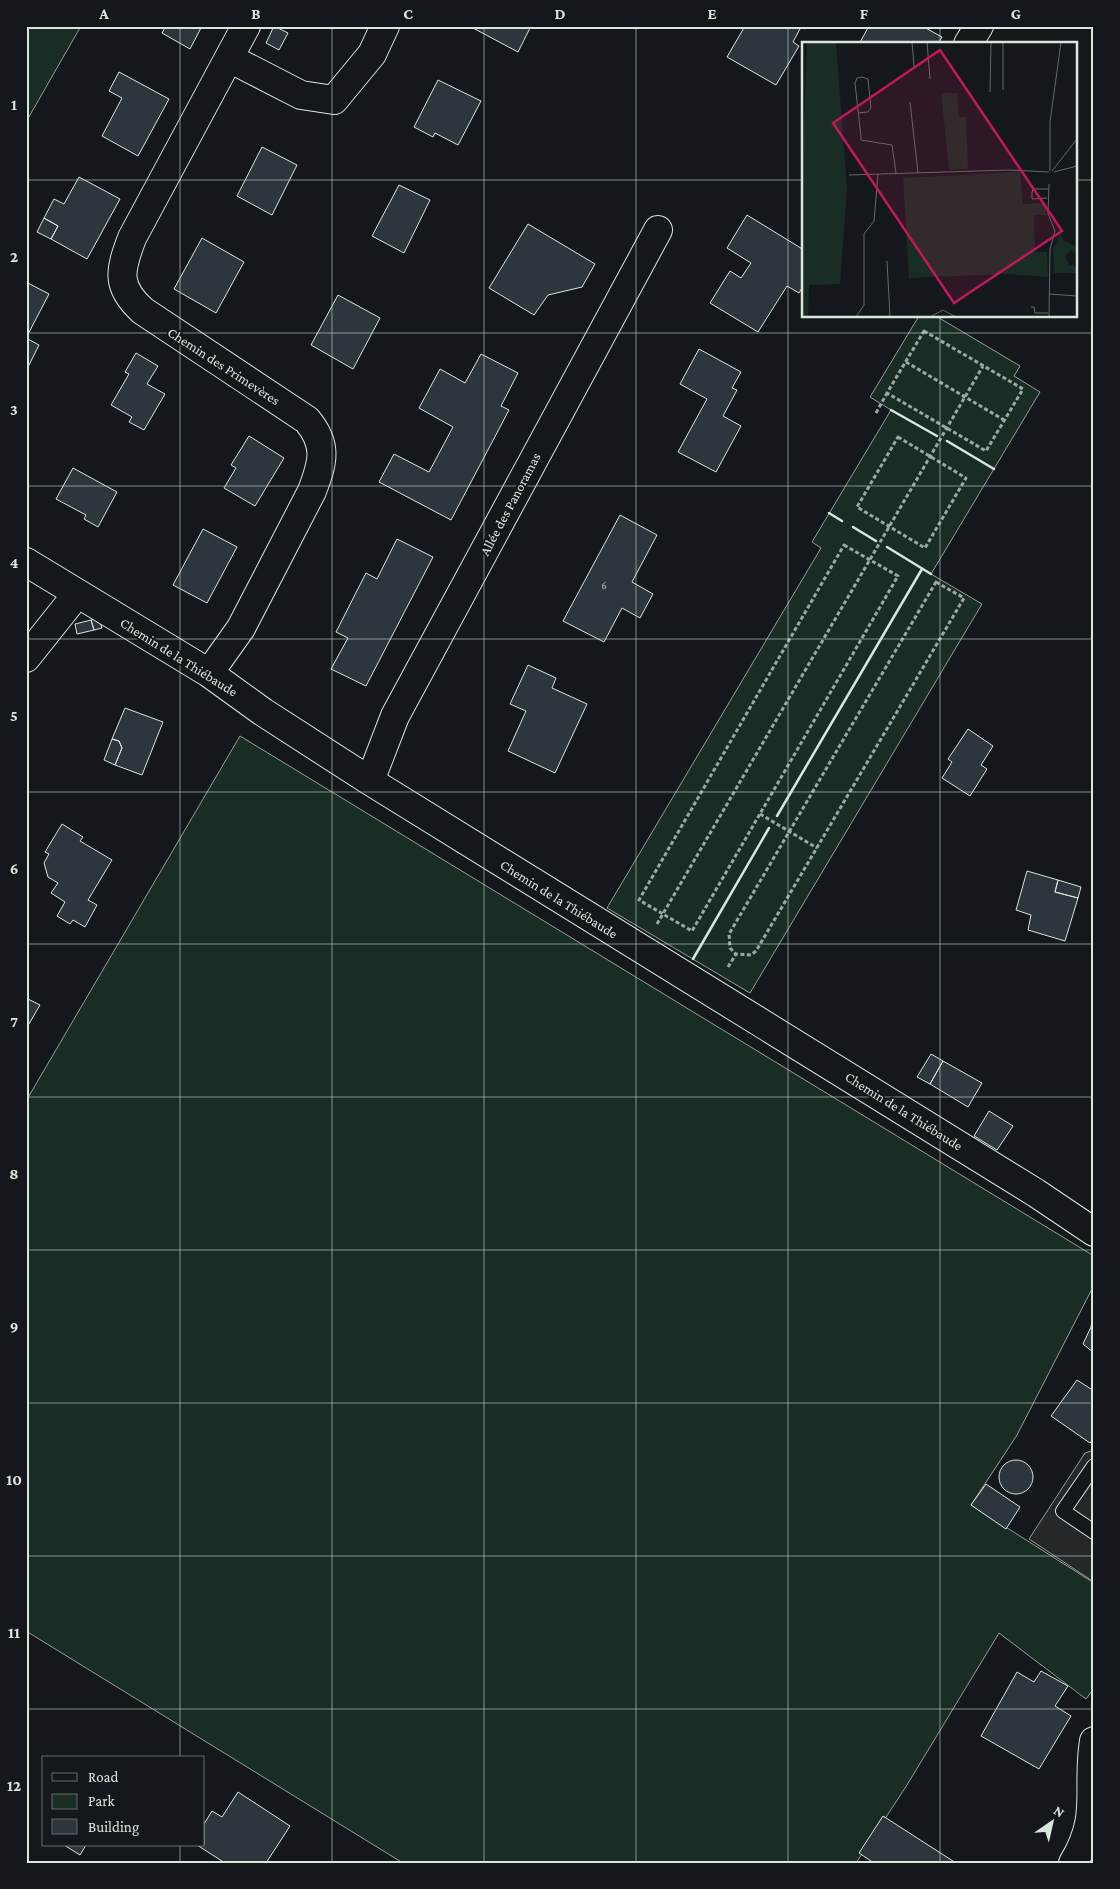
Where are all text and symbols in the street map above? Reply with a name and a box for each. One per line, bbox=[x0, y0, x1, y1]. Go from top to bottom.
text: A bbox=[98, 5, 109, 22]
text: B bbox=[251, 5, 261, 22]
text: C bbox=[403, 5, 413, 22]
text: D bbox=[554, 5, 566, 22]
text: E bbox=[707, 5, 717, 22]
text: F bbox=[860, 5, 869, 22]
text: G bbox=[1011, 5, 1021, 22]
inset map bbox=[802, 42, 1078, 318]
text: 1 bbox=[11, 96, 17, 113]
text: 2 bbox=[10, 248, 18, 265]
street label: Chemin des Primevères bbox=[165, 324, 283, 408]
text: 3 bbox=[10, 401, 18, 418]
street label: Allée des Panoramas bbox=[476, 450, 544, 558]
text: 4 bbox=[10, 554, 19, 571]
house number: 6 bbox=[601, 579, 607, 591]
street label: Chemin de la Thiébaude bbox=[117, 614, 241, 700]
text: 5 bbox=[10, 707, 18, 724]
street label: Chemin de la Thiébaude bbox=[497, 856, 621, 942]
text: 6 bbox=[10, 860, 18, 877]
text: 7 bbox=[10, 1013, 18, 1030]
street label: Chemin de la Thiébaude bbox=[842, 1068, 966, 1154]
text: 8 bbox=[9, 1165, 19, 1182]
text: 9 bbox=[10, 1318, 18, 1335]
text: 10 bbox=[6, 1471, 22, 1488]
text: 11 bbox=[8, 1624, 20, 1641]
legend bbox=[42, 1756, 205, 1846]
text: Road bbox=[88, 1769, 119, 1785]
text: 12 bbox=[7, 1777, 21, 1794]
text: Park bbox=[88, 1793, 115, 1809]
north arrow bbox=[1028, 1796, 1078, 1846]
text: N bbox=[1051, 1802, 1068, 1821]
text: Building bbox=[88, 1819, 139, 1836]

